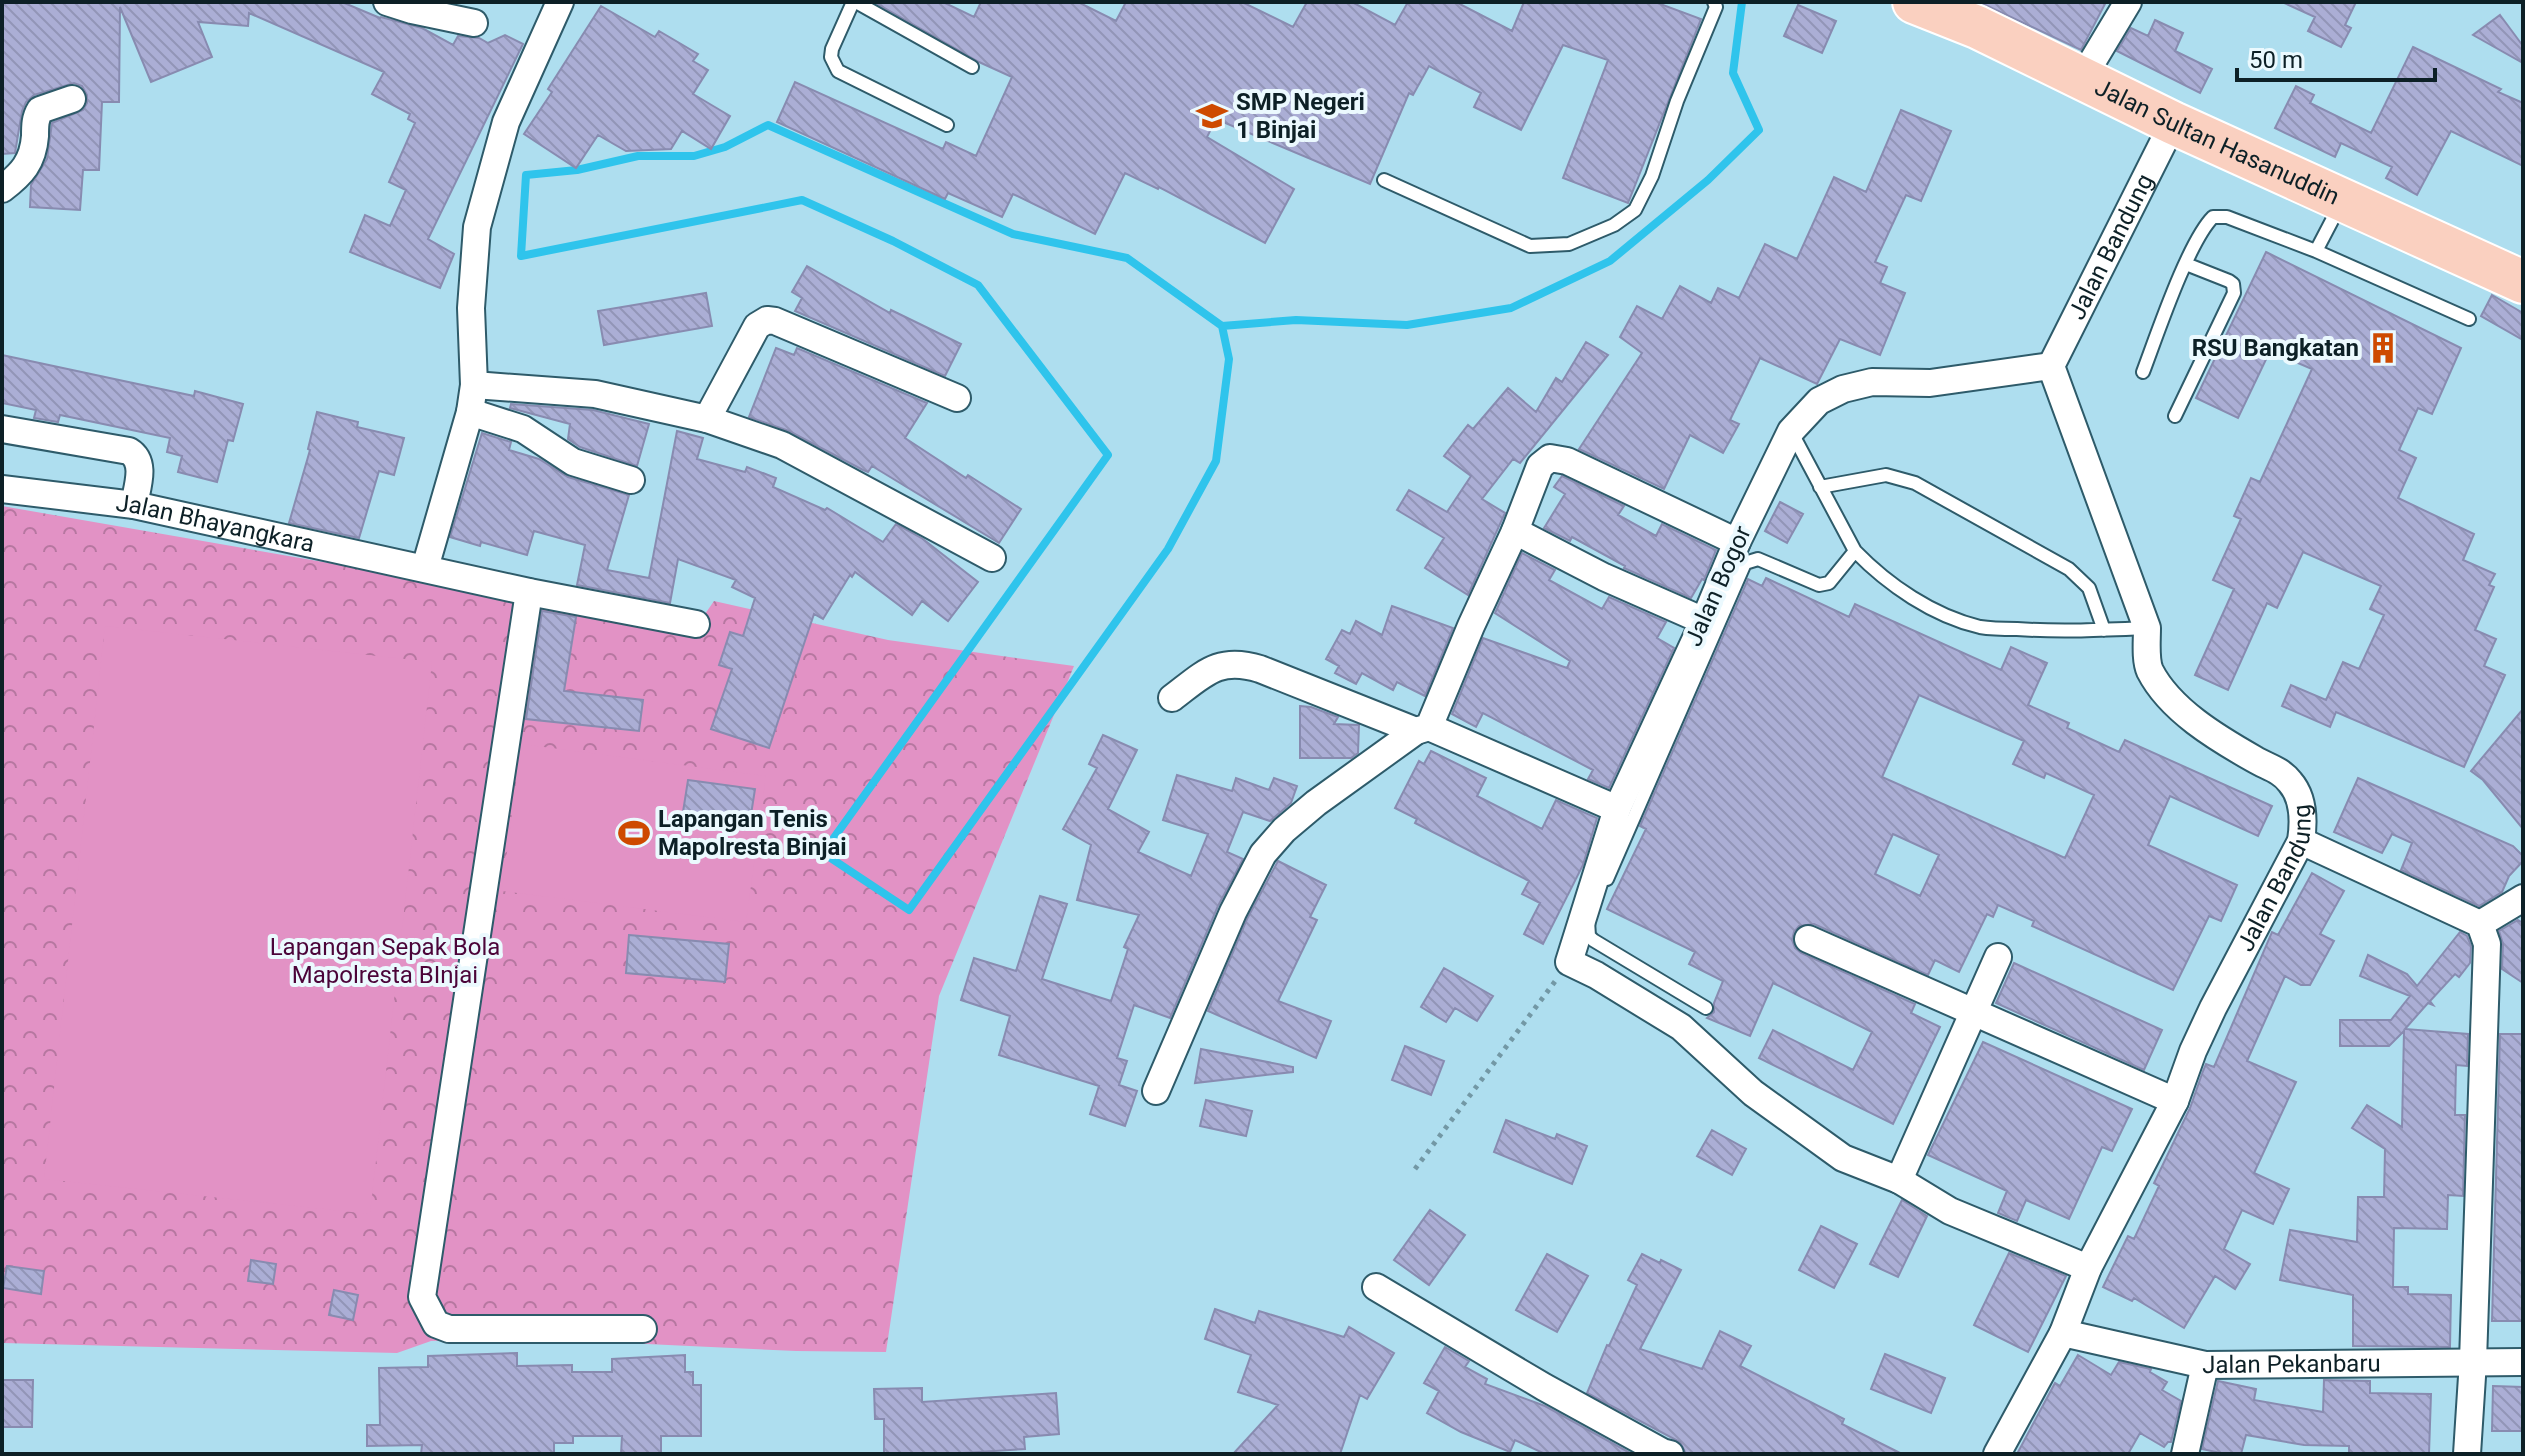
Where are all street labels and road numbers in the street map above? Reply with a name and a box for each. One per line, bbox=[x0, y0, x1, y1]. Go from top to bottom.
street label: Jalan Sultan Hasanuddin bbox=[2090, 73, 2344, 211]
street label: Jalan Bandung bbox=[2063, 169, 2159, 324]
street label: Jalan Bhayangkara bbox=[114, 489, 317, 558]
street label: Jalan Bogor bbox=[1679, 522, 1757, 650]
street label: Jalan Bandung bbox=[2231, 803, 2317, 956]
street label: Jalan Pekanbaru bbox=[2202, 1349, 2381, 1379]

